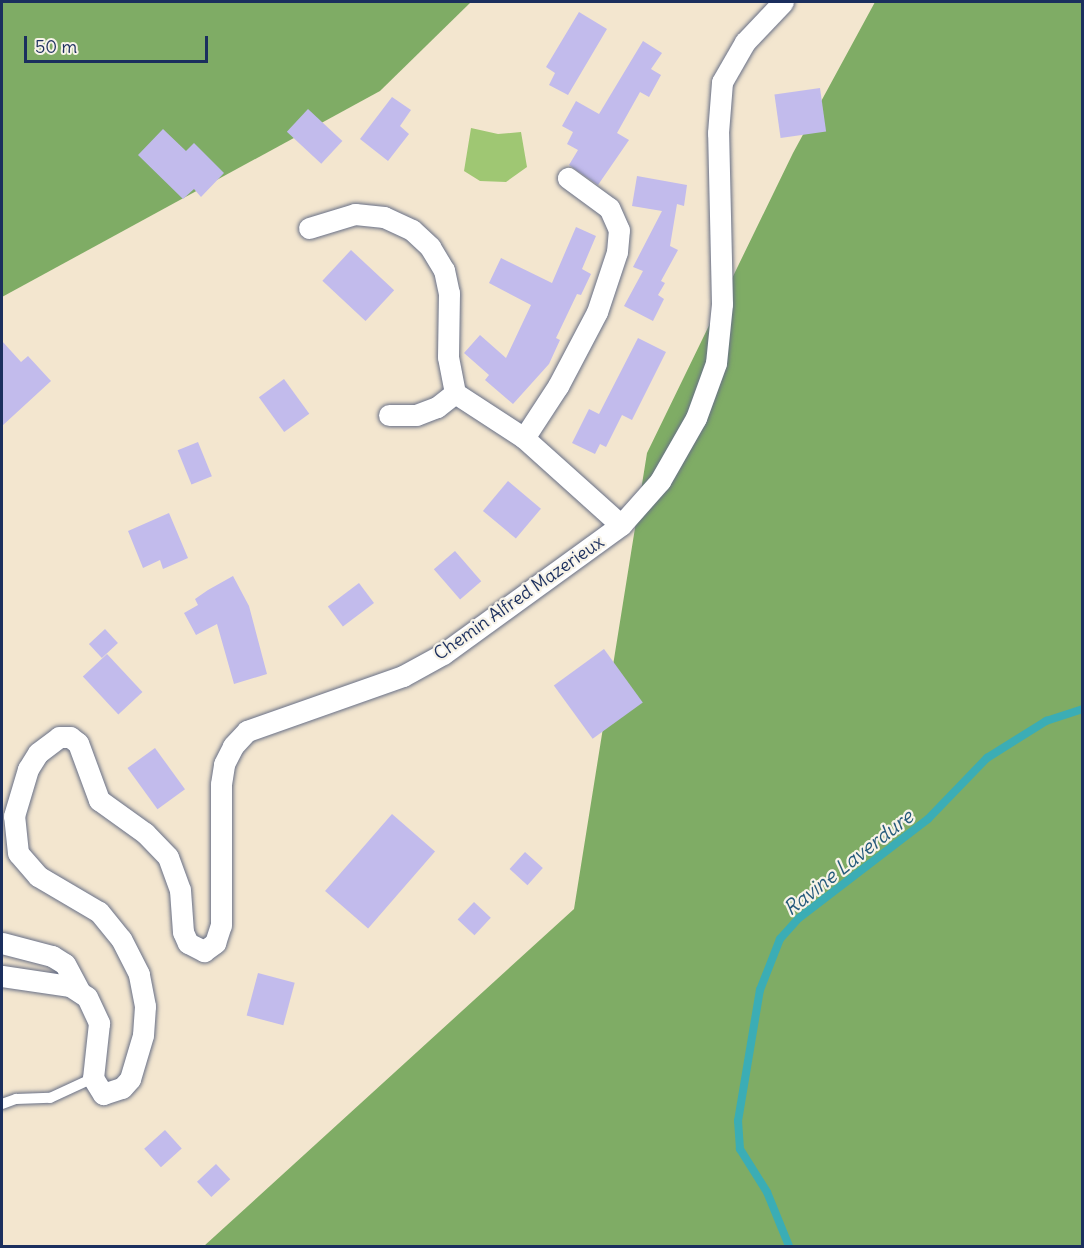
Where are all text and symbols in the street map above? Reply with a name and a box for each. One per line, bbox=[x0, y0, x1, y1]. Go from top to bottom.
scale bar bbox=[27, 24, 212, 62]
text: 50 m bbox=[35, 35, 77, 58]
street label: Chemin Alfred Mazerieux bbox=[430, 531, 608, 665]
water label: Ravine Laverdure bbox=[778, 804, 918, 920]

